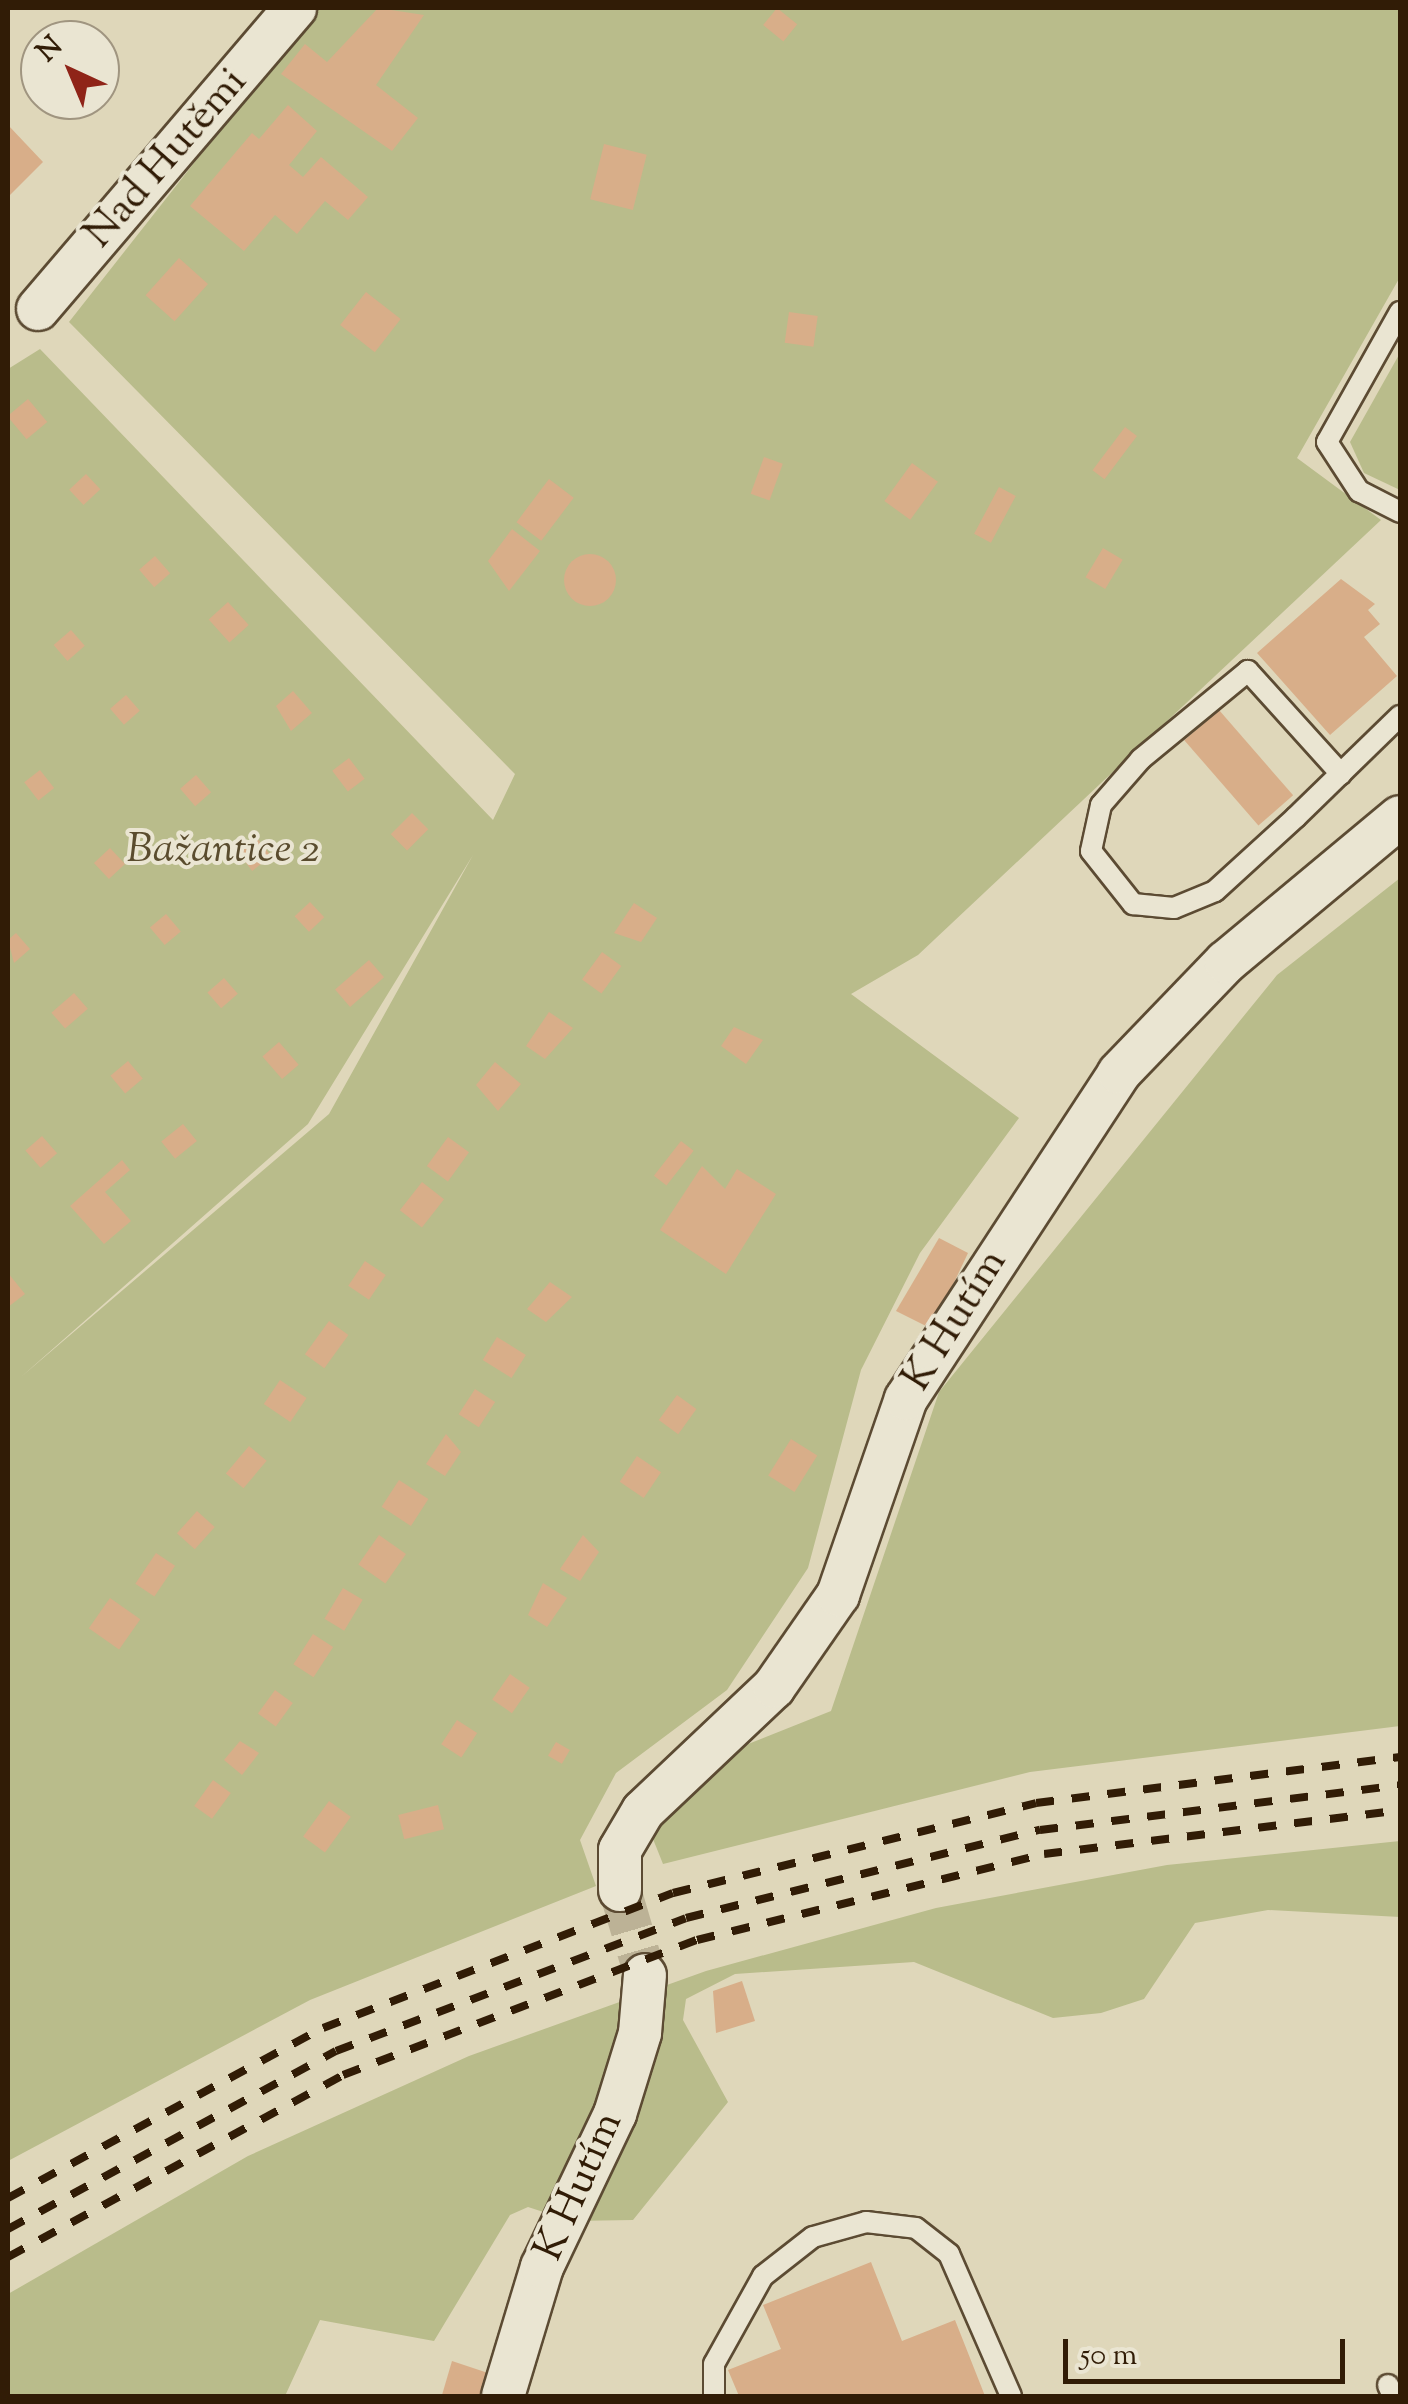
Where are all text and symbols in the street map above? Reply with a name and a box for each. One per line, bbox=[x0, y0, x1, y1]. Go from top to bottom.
north arrow bbox=[20, 20, 120, 120]
text: N bbox=[29, 28, 72, 72]
street label: Nad Hutěmi bbox=[75, 58, 259, 260]
park label: Bažantice 2 bbox=[127, 826, 319, 876]
street label: K Hutím bbox=[893, 1241, 1019, 1401]
street label: K Hutím bbox=[525, 2105, 635, 2269]
scale bar bbox=[1068, 2319, 1350, 2381]
text: 50 m bbox=[1080, 2335, 1137, 2378]

